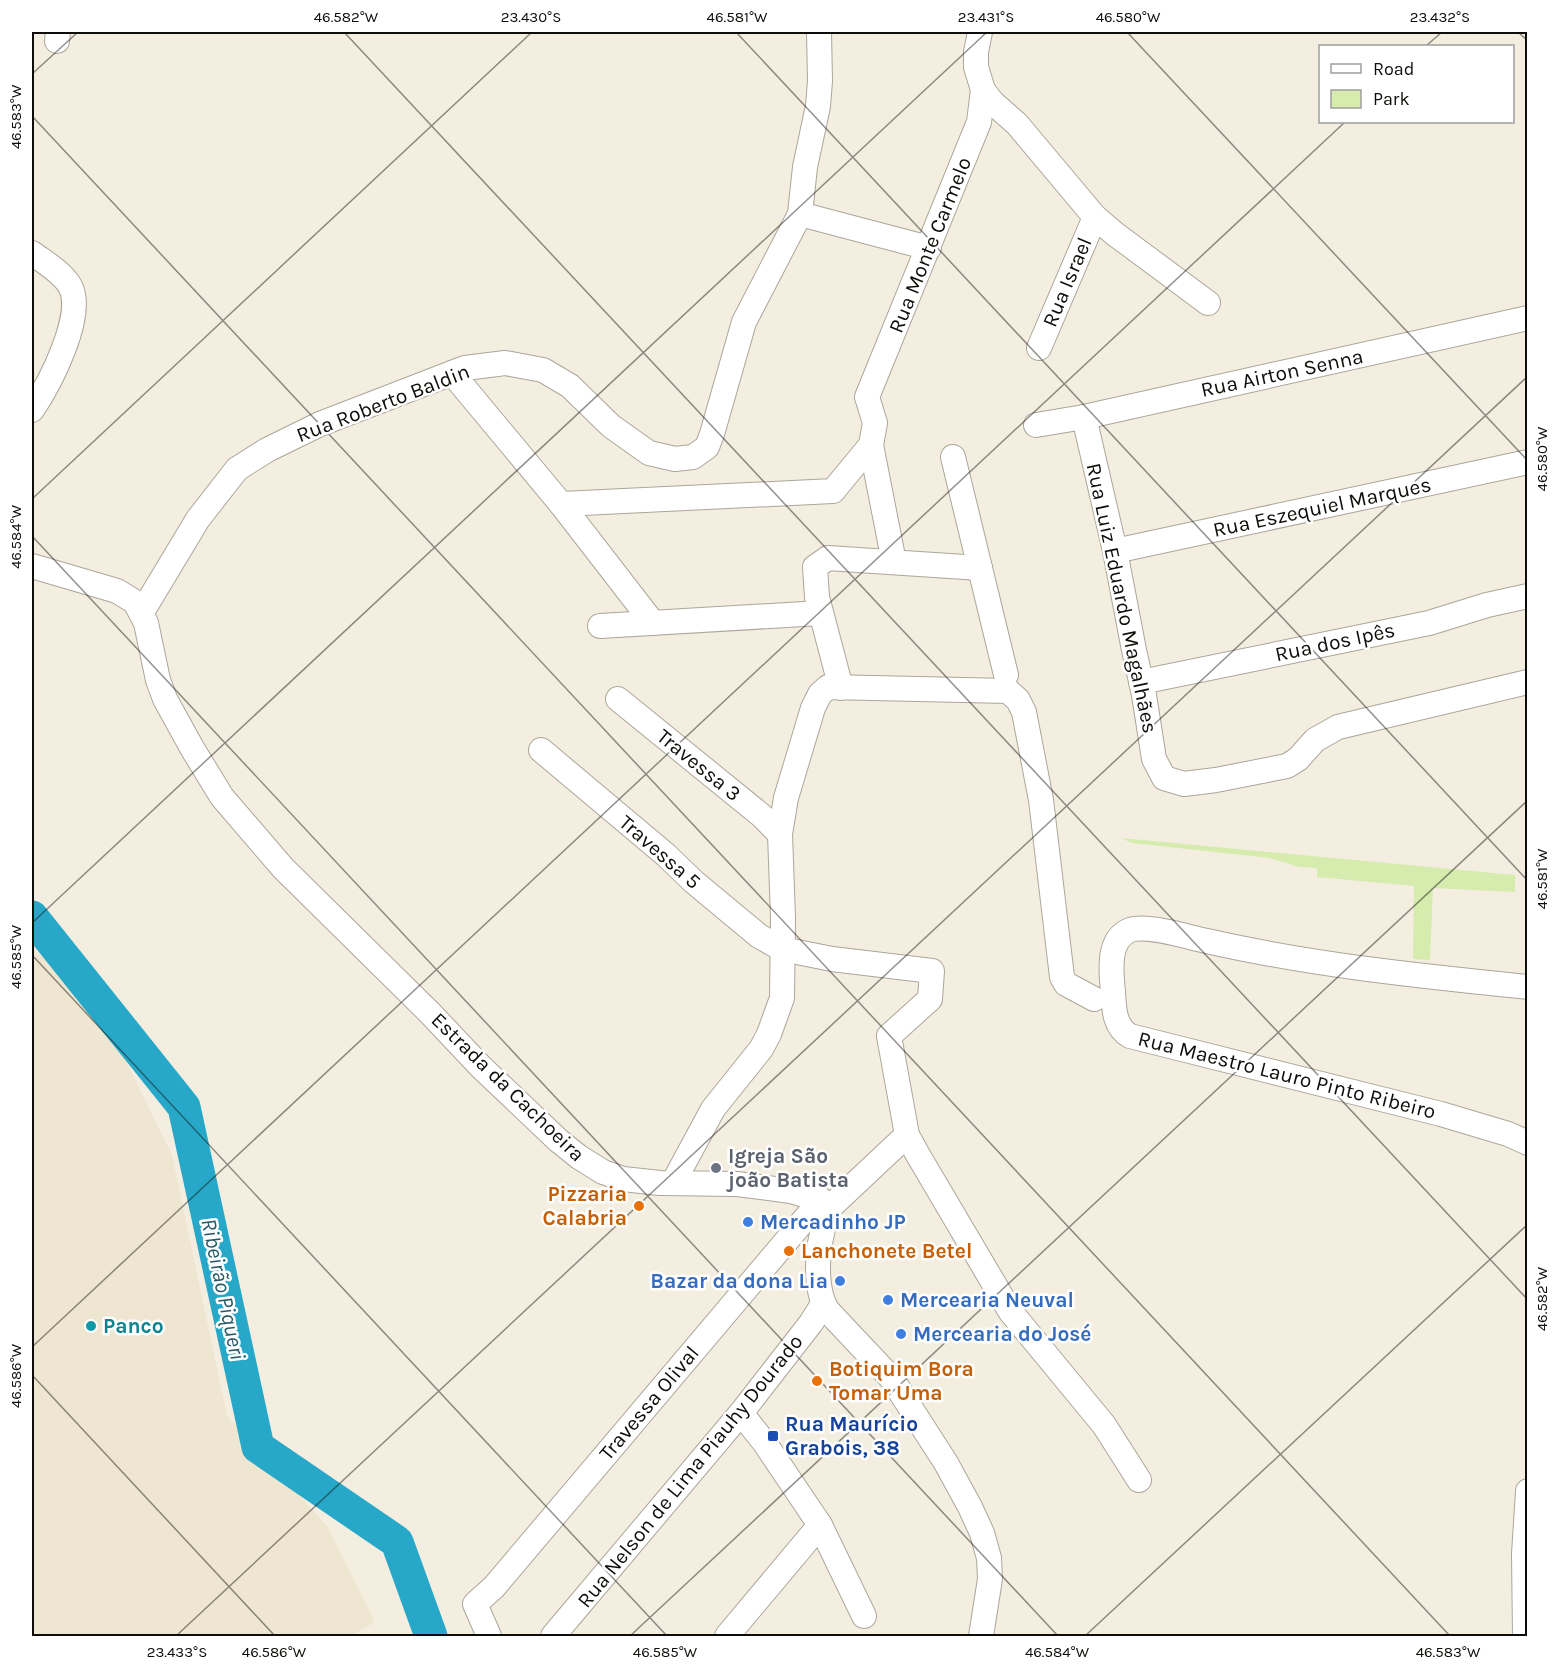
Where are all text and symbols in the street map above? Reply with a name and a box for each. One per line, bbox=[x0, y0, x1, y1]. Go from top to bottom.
text: 46.582°W bbox=[314, 8, 379, 26]
text: 23.430°S bbox=[501, 8, 561, 26]
text: 46.581°W bbox=[707, 8, 768, 26]
text: 23.431°S bbox=[958, 8, 1014, 26]
text: 46.580°W bbox=[1096, 8, 1161, 26]
text: 23.432°S bbox=[1410, 8, 1470, 26]
legend bbox=[1319, 45, 1514, 123]
text: Road bbox=[1373, 58, 1414, 80]
text: 46.583°W bbox=[7, 84, 25, 149]
text: Park bbox=[1373, 88, 1410, 110]
street label: Rua Monte Carmelo bbox=[884, 154, 976, 336]
street label: Rua Israel bbox=[1037, 234, 1097, 330]
street label: Rua Airton Senna bbox=[1199, 344, 1365, 402]
street label: Rua Roberto Baldin bbox=[293, 359, 473, 447]
text: 46.580°W bbox=[1533, 426, 1551, 491]
street label: Rua Luiz Eduardo Magalhães bbox=[1082, 461, 1162, 735]
street label: Rua Eszequiel Marques bbox=[1211, 472, 1433, 542]
text: 46.584°W bbox=[7, 504, 25, 569]
street label: Rua dos Ipês bbox=[1273, 618, 1397, 666]
street label: Travessa 3 bbox=[652, 724, 746, 806]
street label: Travessa 5 bbox=[614, 810, 706, 894]
text: 46.581°W bbox=[1533, 848, 1551, 909]
text: 46.585°W bbox=[7, 924, 25, 989]
street label: Estrada da Cachoeira bbox=[426, 1008, 590, 1166]
street label: Rua Maestro Lauro Pinto Ribeiro bbox=[1136, 1026, 1438, 1124]
place label: Igreja São joão Batista bbox=[726, 1144, 849, 1192]
marker: Igreja São joão Batista bbox=[709, 1161, 723, 1175]
place label: Pizzaria Calabria bbox=[542, 1182, 627, 1230]
marker: Pizzaria Calabria bbox=[632, 1199, 646, 1213]
place label: Mercadinho JP bbox=[760, 1210, 906, 1234]
marker: Mercadinho JP bbox=[741, 1215, 755, 1229]
water label: Ribeirão Piqueri bbox=[195, 1216, 251, 1362]
place label: Lanchonete Betel bbox=[801, 1239, 972, 1263]
marker: Lanchonete Betel bbox=[782, 1244, 796, 1258]
text: 46.582°W bbox=[1533, 1266, 1551, 1331]
place label: Bazar da dona Lia bbox=[650, 1269, 828, 1293]
marker: Bazar da dona Lia bbox=[833, 1274, 847, 1288]
place label: Mercearia Neuval bbox=[900, 1288, 1074, 1312]
marker: Mercearia Neuval bbox=[881, 1293, 895, 1307]
place label: Panco bbox=[103, 1314, 164, 1338]
marker: Panco bbox=[84, 1319, 98, 1333]
place label: Mercearia do José bbox=[913, 1322, 1092, 1346]
marker: Mercearia do José bbox=[894, 1327, 908, 1341]
street label: Rua Nelson de Lima Piauhy Dourado bbox=[572, 1330, 808, 1612]
street label: Travessa Olival bbox=[594, 1341, 704, 1465]
text: 46.586°W bbox=[7, 1343, 25, 1408]
place label: Botiquim Bora Tomar Uma bbox=[829, 1357, 974, 1405]
marker: Botiquim Bora Tomar Uma bbox=[810, 1374, 824, 1388]
place label: Rua Maurício Grabois, 38 bbox=[785, 1412, 918, 1460]
marker: Rua Maurício Grabois, 38 bbox=[766, 1429, 780, 1443]
text: 23.433°S bbox=[147, 1643, 207, 1661]
text: 46.586°W bbox=[242, 1643, 307, 1661]
text: 46.585°W bbox=[633, 1643, 698, 1661]
text: 46.584°W bbox=[1025, 1643, 1090, 1661]
text: 46.583°W bbox=[1416, 1643, 1481, 1661]

